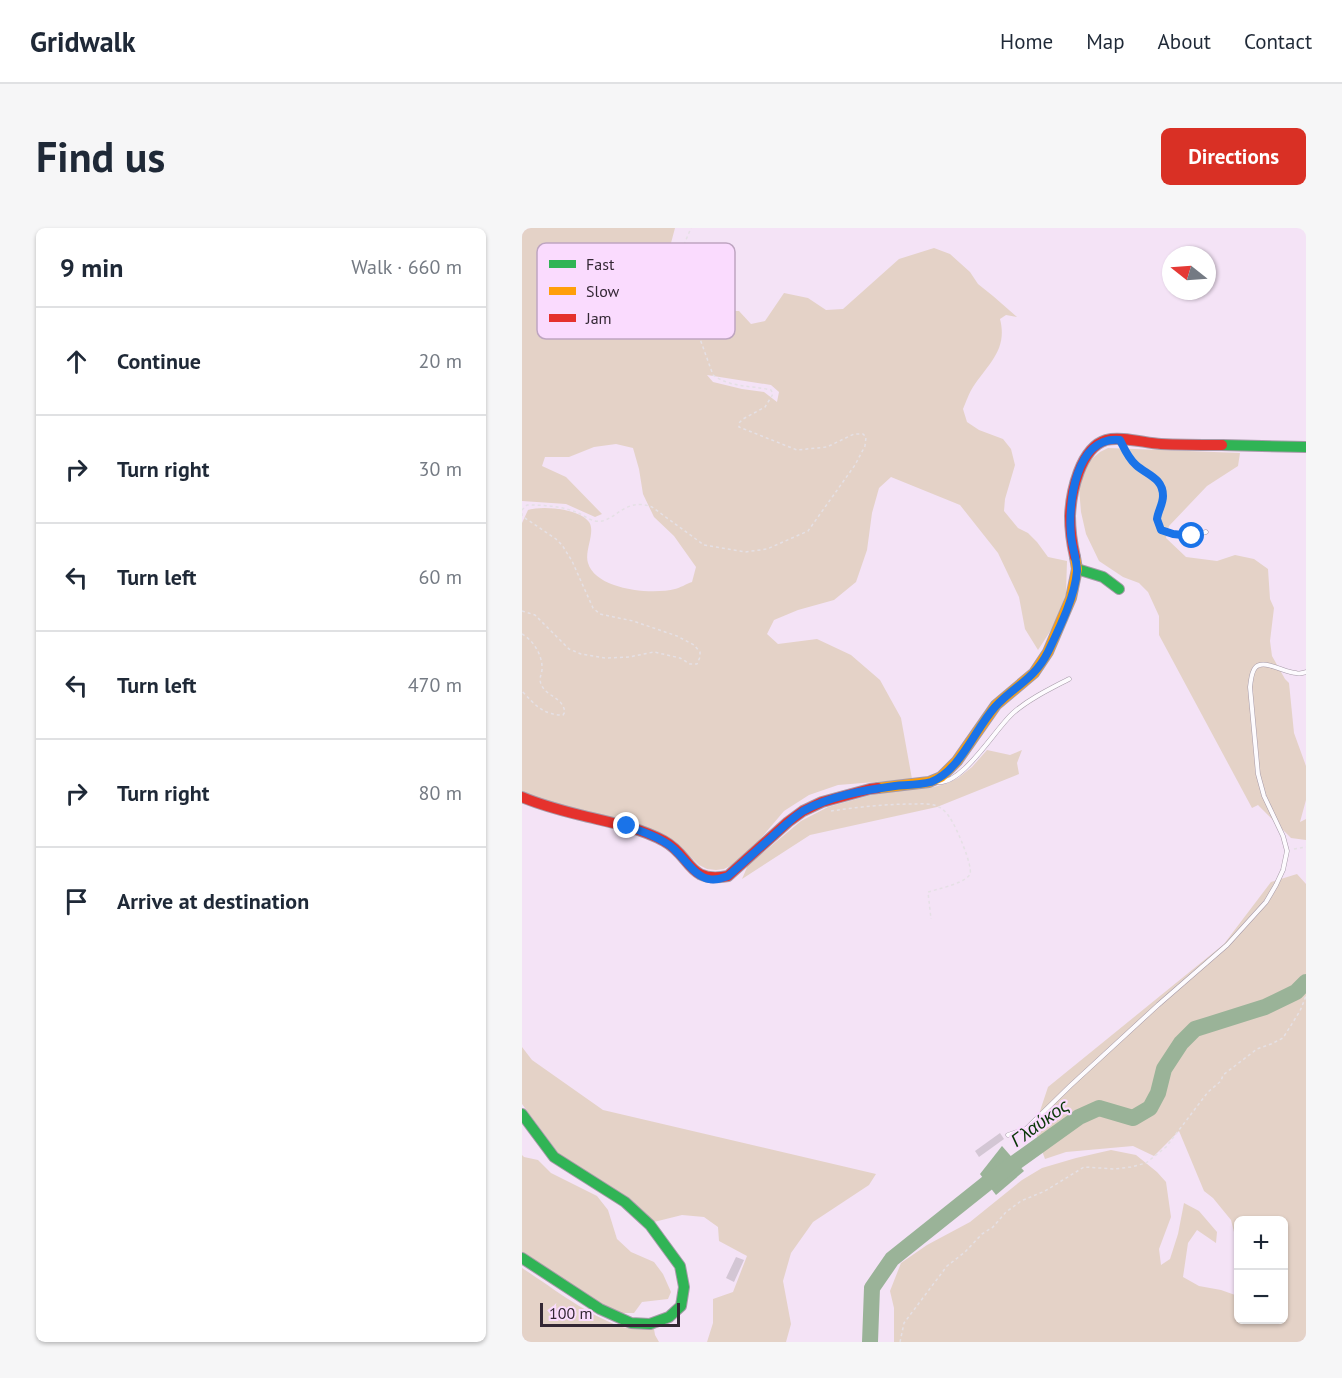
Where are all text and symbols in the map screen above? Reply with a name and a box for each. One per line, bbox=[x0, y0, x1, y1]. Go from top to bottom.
text: Gridwalk bbox=[30, 23, 136, 60]
text: Home bbox=[1000, 28, 1053, 55]
text: Map bbox=[1086, 28, 1125, 55]
text: About bbox=[1158, 28, 1211, 55]
text: Contact bbox=[1244, 28, 1312, 55]
button: Directions bbox=[1161, 128, 1306, 185]
text: Find us bbox=[36, 129, 165, 184]
legend bbox=[537, 243, 735, 339]
north arrow bbox=[1162, 246, 1216, 300]
text: 9 min bbox=[60, 251, 123, 284]
text: Walk · 660 m bbox=[351, 254, 462, 280]
text: Fast bbox=[586, 254, 615, 274]
text: Slow bbox=[586, 281, 620, 301]
text: Jam bbox=[585, 308, 612, 328]
icon: ahead bbox=[60, 345, 93, 378]
text: Continue bbox=[117, 347, 201, 375]
text: 20 m bbox=[419, 348, 462, 374]
icon: right bbox=[60, 453, 93, 486]
text: Turn right bbox=[117, 455, 209, 483]
text: 30 m bbox=[419, 456, 462, 482]
route start bbox=[1178, 522, 1204, 548]
icon: left bbox=[60, 561, 93, 594]
text: Turn left bbox=[117, 563, 197, 591]
text: 60 m bbox=[419, 564, 462, 590]
icon: left bbox=[60, 669, 93, 702]
text: Turn left bbox=[117, 671, 197, 699]
text: 470 m bbox=[408, 672, 462, 698]
icon: right bbox=[60, 777, 93, 810]
text: Turn right bbox=[117, 779, 209, 807]
text: 80 m bbox=[419, 780, 462, 806]
route end bbox=[613, 812, 639, 838]
icon: arrive bbox=[60, 885, 93, 918]
text: Arrive at destination bbox=[117, 887, 309, 915]
water label: Γλαύκος bbox=[1006, 1094, 1074, 1151]
map controls bbox=[1234, 1216, 1288, 1324]
button: + bbox=[1234, 1216, 1288, 1270]
button: − bbox=[1234, 1270, 1288, 1324]
scale bar bbox=[540, 1300, 680, 1328]
text: 100 m bbox=[549, 1303, 592, 1323]

